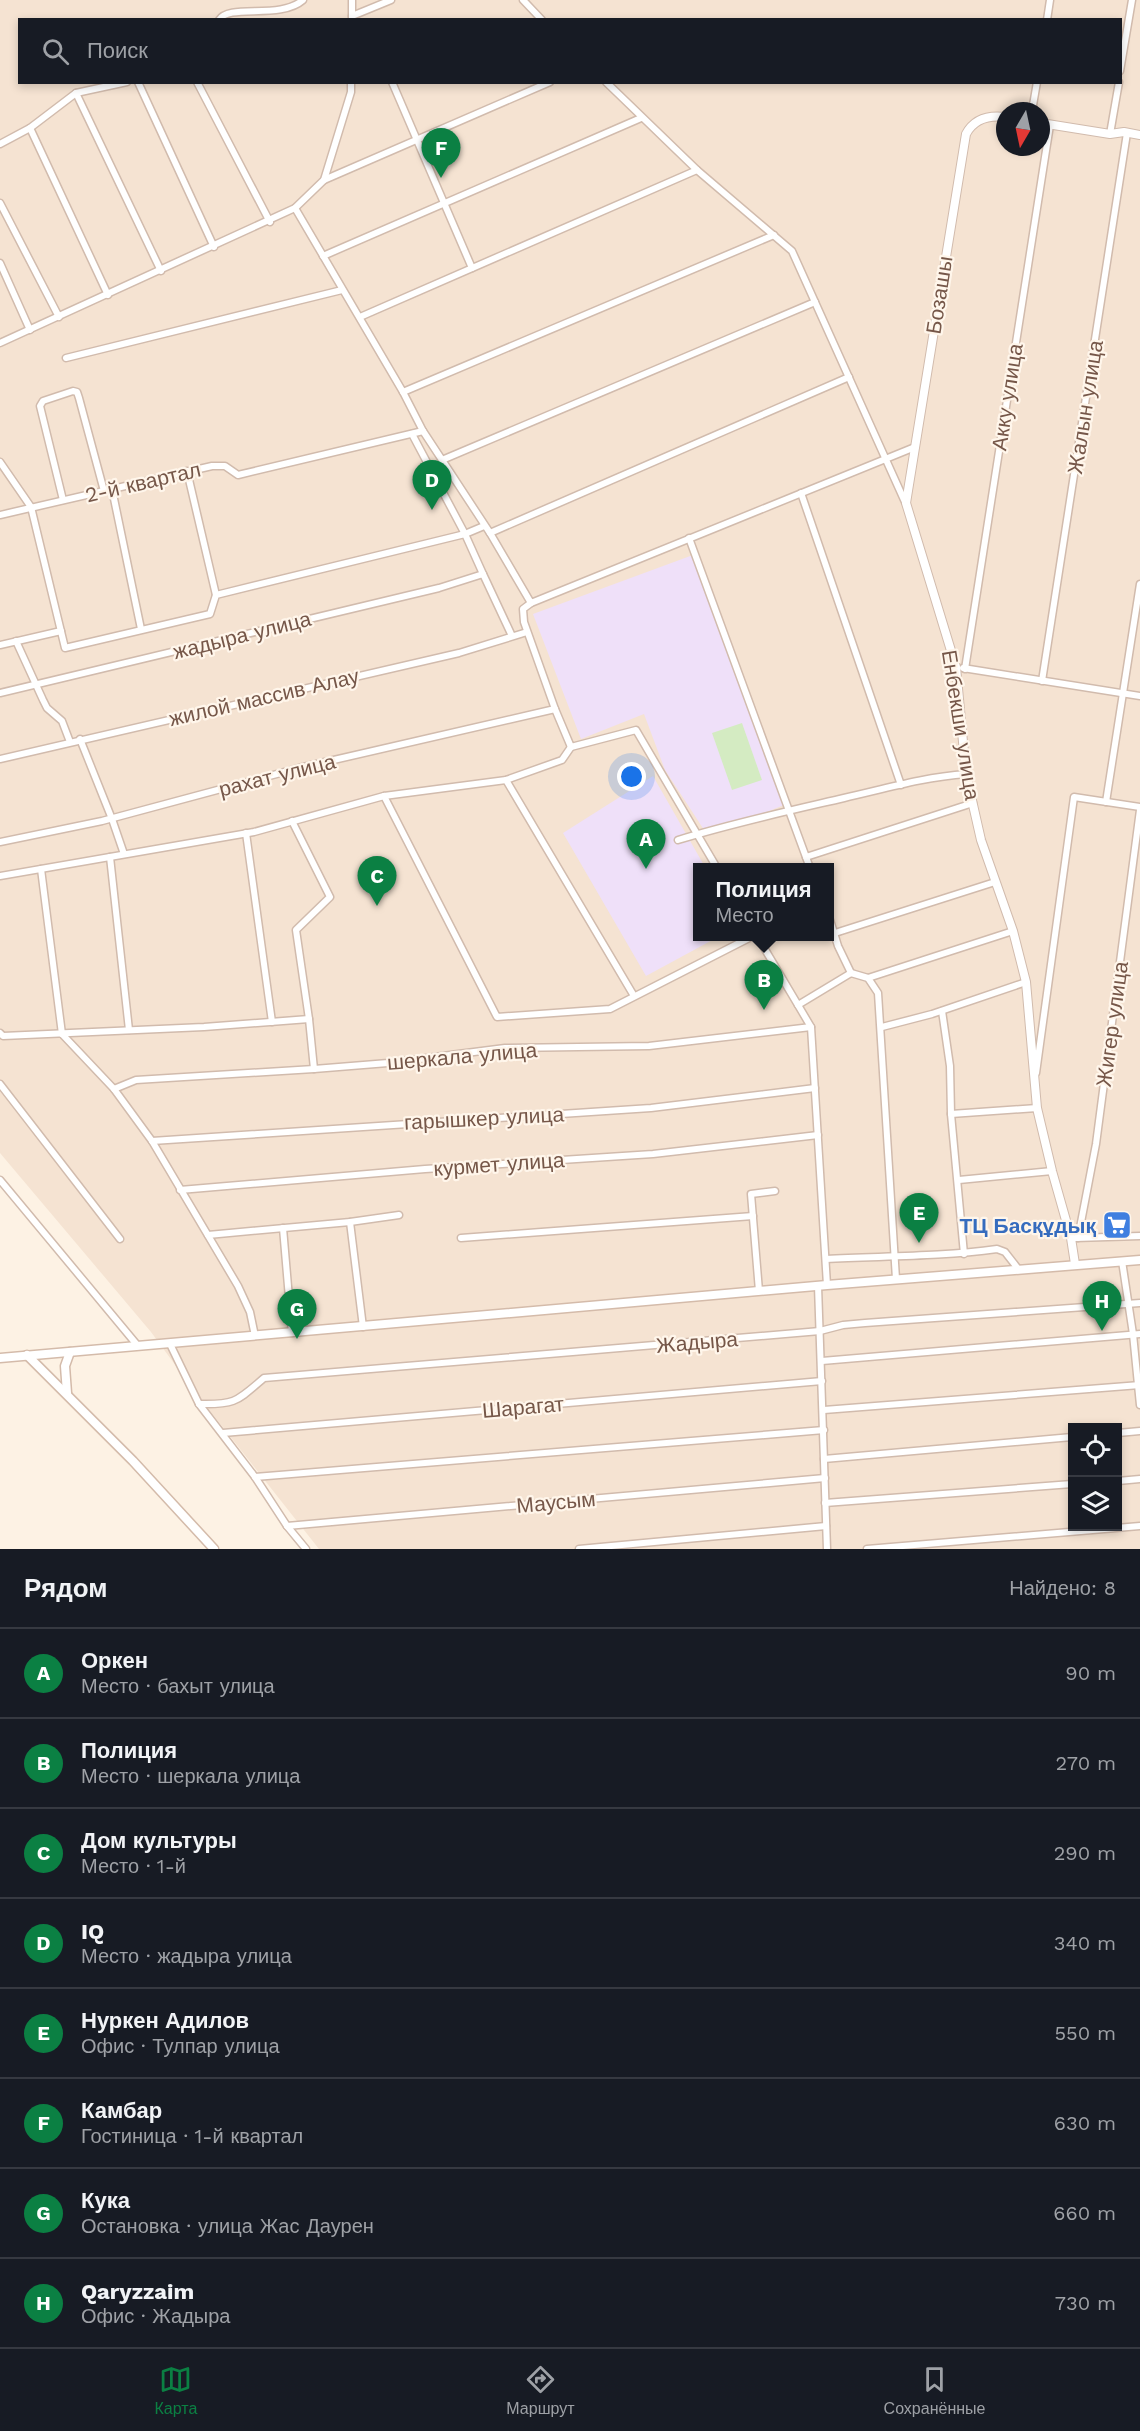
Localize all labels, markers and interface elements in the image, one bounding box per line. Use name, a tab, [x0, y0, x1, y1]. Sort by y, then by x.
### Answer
search box	[18, 18, 1122, 84]
icon: search	[39, 35, 72, 68]
text: Поиск	[87, 38, 148, 63]
north arrow	[996, 102, 1050, 156]
pin: F	[422, 128, 460, 178]
street label: Бозашы	[921, 254, 957, 336]
street label: Жалын улица	[1062, 338, 1108, 476]
street label: Акку улица	[986, 341, 1028, 452]
street label: 2-й квартал	[83, 457, 203, 507]
pin: D	[412, 460, 452, 510]
street label: жадыра улица	[170, 606, 314, 664]
street label: Енбекши улица	[937, 648, 985, 802]
street label: жилой массив Алау	[167, 663, 362, 731]
street label: рахат улица	[216, 748, 338, 802]
your location	[617, 762, 646, 791]
pin: A	[626, 820, 666, 869]
pin: C	[358, 856, 397, 906]
popup	[693, 863, 834, 941]
text: Полиция	[715, 877, 812, 902]
text: Место	[715, 903, 774, 927]
street label: Жигер улица	[1091, 959, 1133, 1088]
pin: B	[744, 960, 783, 1010]
street label: шеркала улица	[386, 1037, 538, 1075]
street label: гарышкер улица	[403, 1101, 565, 1135]
street label: курмет улица	[433, 1147, 566, 1181]
pin: E	[900, 1194, 938, 1243]
supermarket icon: ТЦ Басқұдық	[1101, 1209, 1133, 1241]
place label: ТЦ Басқұдық	[959, 1213, 1096, 1238]
pin: H	[1082, 1282, 1122, 1331]
pin: G	[278, 1290, 316, 1339]
street label: Жадыра	[655, 1326, 739, 1358]
street label: Шарагат	[481, 1391, 565, 1423]
map controls	[1068, 1423, 1122, 1531]
button: locate	[1068, 1423, 1122, 1477]
button: layers	[1068, 1477, 1122, 1531]
street label: Маусым	[515, 1486, 597, 1518]
text: Рядом	[24, 1573, 107, 1603]
text: Найдено: 8	[1009, 1576, 1116, 1600]
text: Оркен	[81, 1648, 148, 1673]
text: A	[37, 1661, 50, 1685]
text: 90 m	[1065, 1661, 1116, 1685]
text: Место · бахыт улица	[81, 1674, 275, 1698]
text: Полиция	[81, 1738, 177, 1763]
text: B	[37, 1751, 50, 1775]
text: 270 m	[1056, 1751, 1116, 1775]
text: Место · шеркала улица	[81, 1764, 300, 1788]
text: Дом культуры	[81, 1828, 237, 1853]
text: C	[37, 1841, 50, 1865]
text: 290 m	[1054, 1841, 1116, 1865]
text: Место · 1-й	[81, 1854, 186, 1878]
text: IQ	[81, 1919, 104, 1944]
text: D	[36, 1931, 51, 1955]
text: 340 m	[1054, 1931, 1116, 1955]
text: Место · жадыра улица	[81, 1944, 292, 1968]
text: Нуркен Адилов	[81, 2008, 249, 2033]
text: E	[37, 2021, 50, 2045]
text: 550 m	[1054, 2021, 1116, 2045]
text: Офис · Тулпар улица	[81, 2034, 280, 2058]
text: Камбар	[81, 2098, 162, 2123]
text: F	[37, 2111, 50, 2135]
text: 630 m	[1054, 2111, 1116, 2135]
text: Гостиница · 1-й квартал	[81, 2124, 303, 2148]
text: Кука	[81, 2188, 130, 2213]
text: G	[36, 2201, 51, 2225]
text: 660 m	[1053, 2201, 1116, 2225]
text: Остановка · улица Жас Даурен	[81, 2214, 374, 2238]
text: Qaryzzaim	[81, 2279, 194, 2304]
text: H	[36, 2291, 51, 2315]
text: 730 m	[1055, 2291, 1116, 2315]
text: Офис · Жадыра	[81, 2304, 230, 2328]
tab: Карта	[155, 2363, 197, 2418]
tab: Маршрут	[506, 2363, 575, 2418]
tab: Сохранённые	[884, 2363, 985, 2418]

